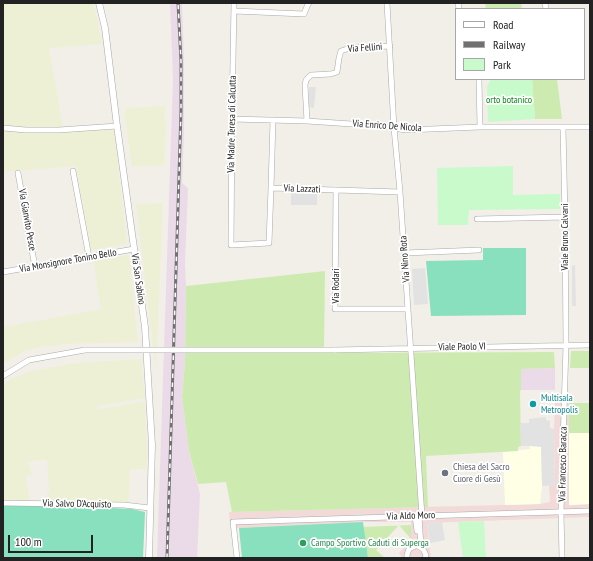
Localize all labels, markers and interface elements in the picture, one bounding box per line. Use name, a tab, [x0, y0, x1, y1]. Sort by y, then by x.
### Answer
legend	[455, 8, 585, 80]
text: Road	[493, 17, 513, 32]
text: Railway	[493, 37, 525, 52]
street label: Via Fellini	[347, 41, 383, 55]
text: Park	[493, 57, 511, 72]
street label: Via Madre Teresa di Calcutta	[225, 75, 239, 173]
park label: orto botanico	[486, 94, 532, 106]
street label: Via Enrico De Nicola	[352, 118, 422, 134]
street label: Via Lazzati	[283, 182, 321, 196]
street label: Via Gianvito Pesce	[16, 188, 38, 252]
street label: Viale Bruno Calvani	[559, 203, 571, 271]
street label: Via Nino Rota	[397, 235, 413, 283]
street label: Via Monsignore Tonino Bello	[18, 247, 118, 275]
street label: Via San Sabino	[128, 253, 148, 305]
street label: Via Rodari	[330, 269, 342, 303]
street label: Viale Paolo VI	[438, 341, 486, 353]
place label: Multisala Metropolis	[541, 392, 578, 416]
marker: Multisala Metropolis	[528, 399, 538, 409]
street label: Via Francesco Baracca	[556, 426, 570, 502]
place label: Chiesa del Sacro Cuore di Gesù	[453, 461, 510, 484]
marker: Chiesa del Sacro Cuore di Gesù	[440, 468, 450, 478]
street label: Via Salvo D'Acquisto	[42, 497, 112, 511]
street label: Via Aldo Moro	[387, 509, 435, 523]
scale bar	[10, 527, 95, 553]
text: 100 m	[15, 534, 42, 549]
place label: Campo Sportivo Caduti di Superga	[311, 537, 429, 549]
marker: Campo Sportivo Caduti di Superga	[298, 538, 308, 548]

